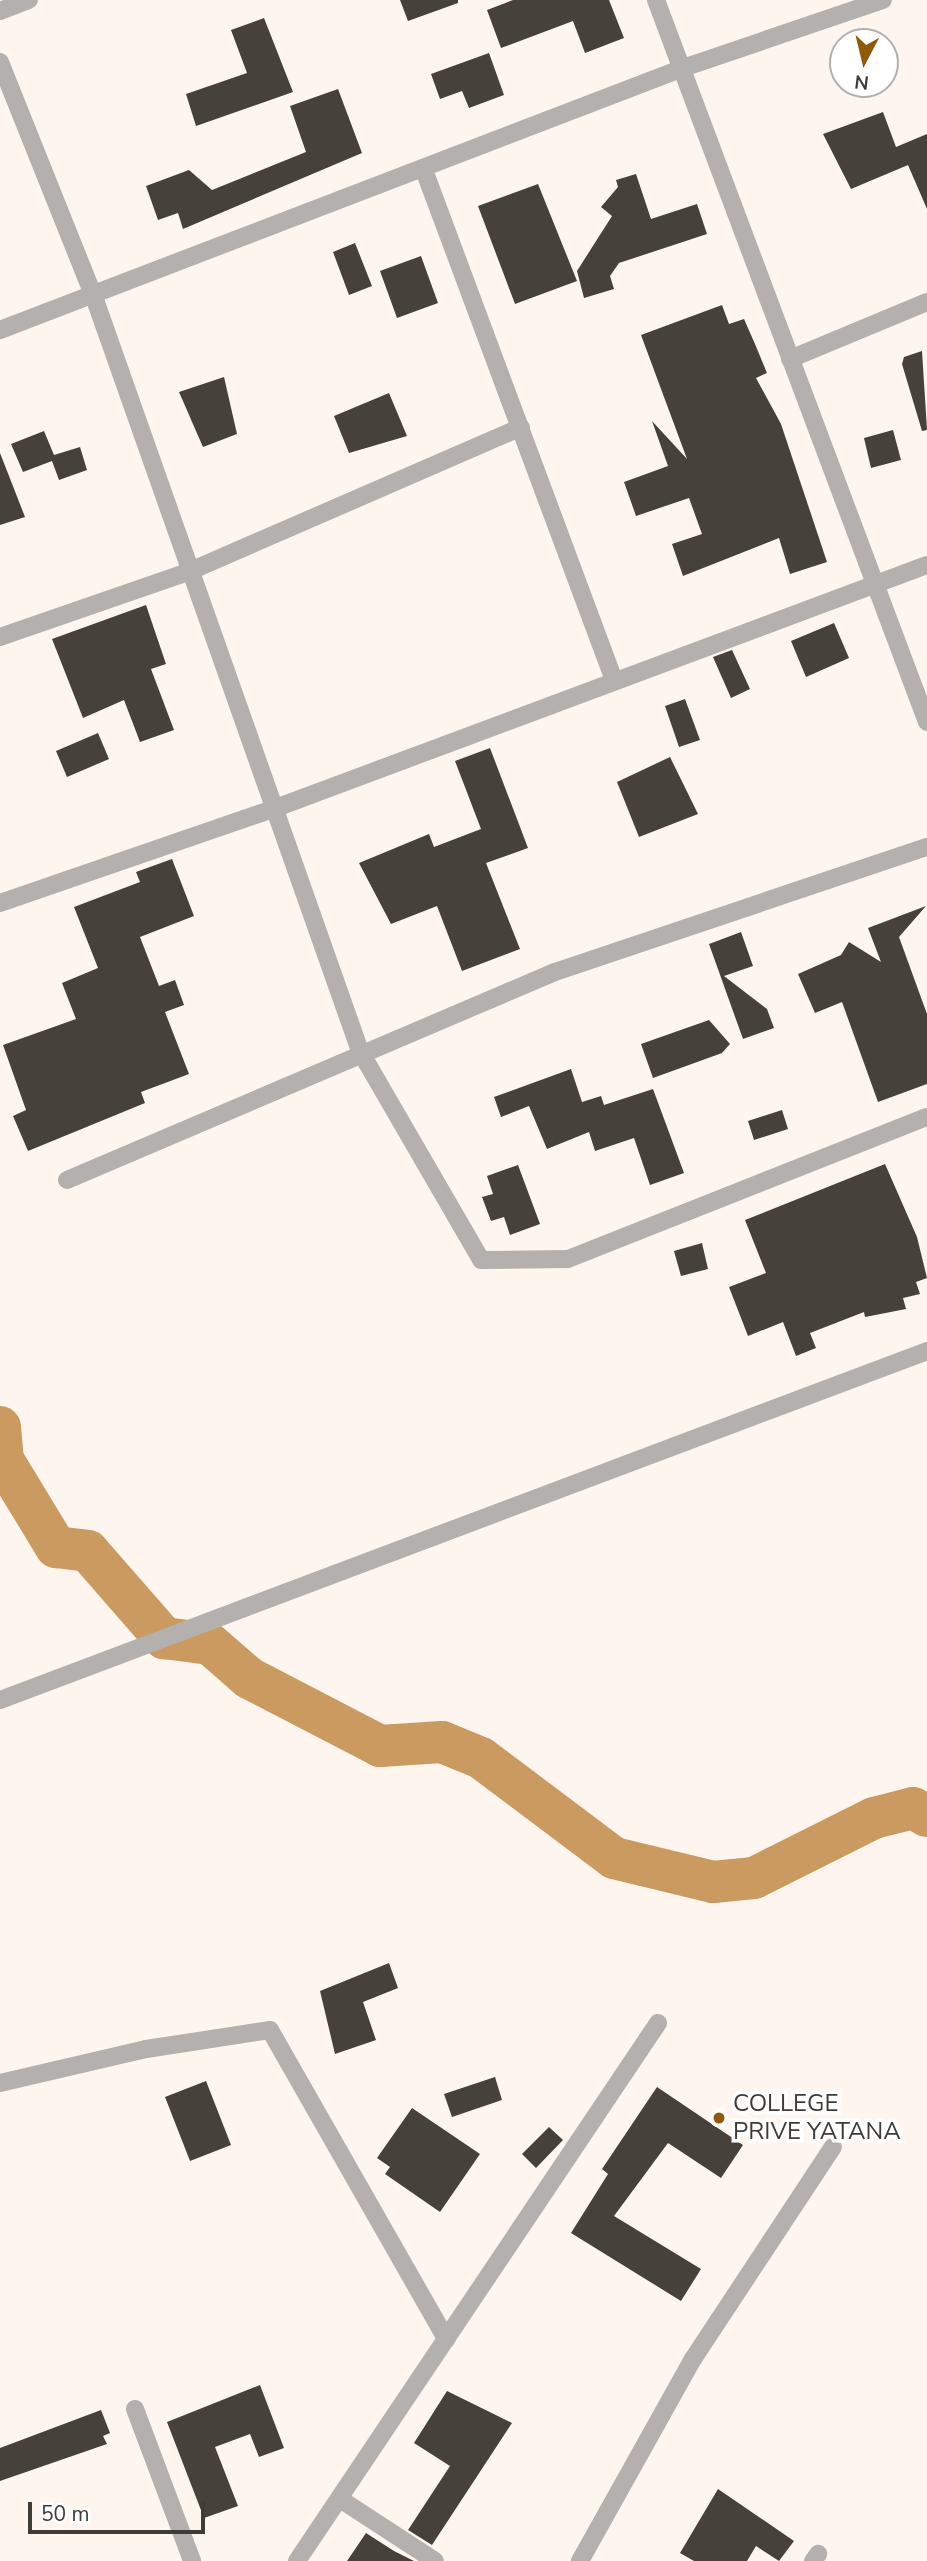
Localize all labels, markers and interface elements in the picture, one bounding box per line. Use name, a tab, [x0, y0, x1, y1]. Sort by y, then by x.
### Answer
north arrow	[829, 28, 899, 98]
text: N	[853, 68, 870, 96]
place label: COLLEGE PRIVE YATANA	[733, 2090, 901, 2146]
marker: COLLEGE PRIVE YATANA	[711, 2110, 727, 2126]
scale bar	[32, 2488, 208, 2532]
text: 50 m	[41, 2500, 90, 2528]

